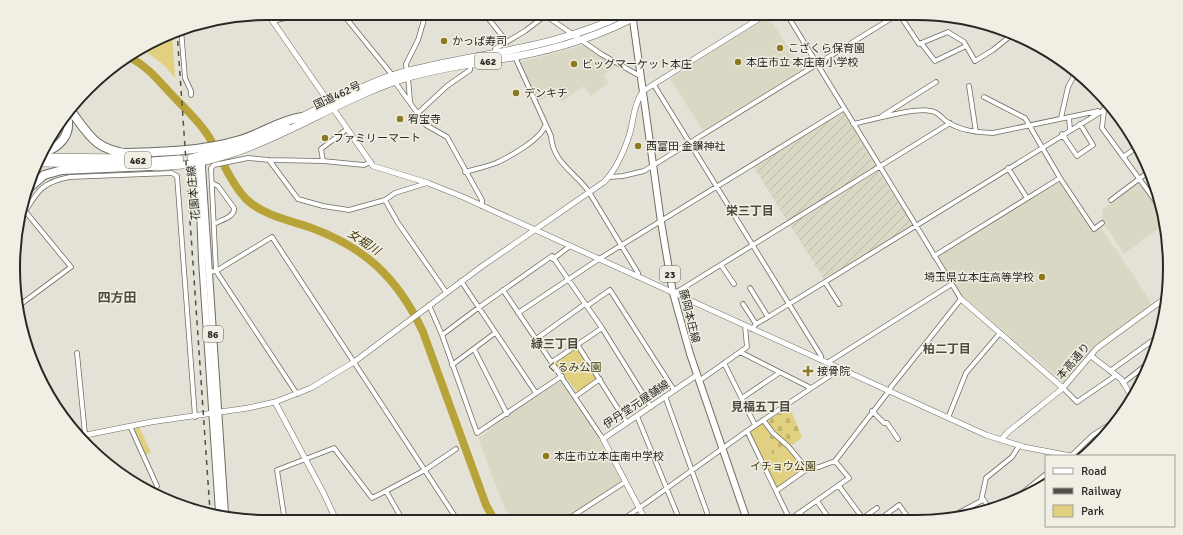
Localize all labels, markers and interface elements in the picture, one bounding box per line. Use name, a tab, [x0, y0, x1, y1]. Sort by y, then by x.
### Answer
place label: かっぱ寿司	[452, 35, 507, 48]
marker: かっぱ寿司	[439, 36, 449, 46]
place label: こざくら保育園	[788, 42, 865, 55]
marker: こざくら保育園	[775, 43, 785, 53]
road number: 462	[475, 53, 501, 69]
place label: 本庄市立 本庄南小学校	[746, 56, 858, 69]
marker: 本庄市立 本庄南小学校	[733, 57, 743, 67]
place label: ビッグマーケット本庄	[582, 58, 692, 71]
marker: ビッグマーケット本庄	[569, 59, 579, 69]
street label: 国道462号	[311, 79, 363, 112]
place label: デンキチ	[524, 87, 568, 100]
marker: デンキチ	[511, 88, 521, 98]
place label: 宥宝寺	[408, 113, 441, 126]
marker: 宥宝寺	[395, 114, 405, 124]
place label: ファミリーマート	[333, 132, 421, 145]
marker: ファミリーマート	[320, 133, 330, 143]
place label: 西富田 金鑚神社	[646, 140, 725, 153]
marker: 西富田 金鑚神社	[633, 141, 643, 151]
road number: 462	[125, 152, 151, 168]
street label: 花園本庄線	[185, 165, 202, 221]
district label: 栄三丁目	[726, 204, 774, 219]
water label: 女堀川	[345, 226, 384, 260]
road number: 23	[660, 266, 680, 282]
place label: 埼玉県立本庄高等学校	[924, 271, 1034, 284]
marker: 埼玉県立本庄高等学校	[1037, 272, 1047, 282]
street label: 藤岡本庄線	[677, 288, 702, 344]
district label: 四方田	[97, 290, 137, 306]
road number: 86	[203, 326, 223, 342]
district label: 緑三丁目	[531, 337, 579, 352]
street label: 本高通り	[1054, 340, 1093, 382]
district label: 柏二丁目	[923, 342, 971, 357]
park label: くるみ公園	[547, 361, 601, 374]
marker: 接骨院	[802, 365, 814, 377]
place label: 接骨院	[817, 365, 850, 378]
street label: 伊丹堂元屋舗線	[601, 377, 672, 431]
district label: 見福五丁目	[731, 400, 791, 415]
place label: 本庄市立本庄南中学校	[554, 450, 664, 463]
marker: 本庄市立本庄南中学校	[541, 451, 551, 461]
legend	[1045, 455, 1175, 527]
park label: イチョウ公園	[750, 460, 816, 473]
text: Road	[1081, 464, 1107, 479]
text: Railway	[1081, 484, 1121, 499]
text: Park	[1081, 504, 1104, 519]

